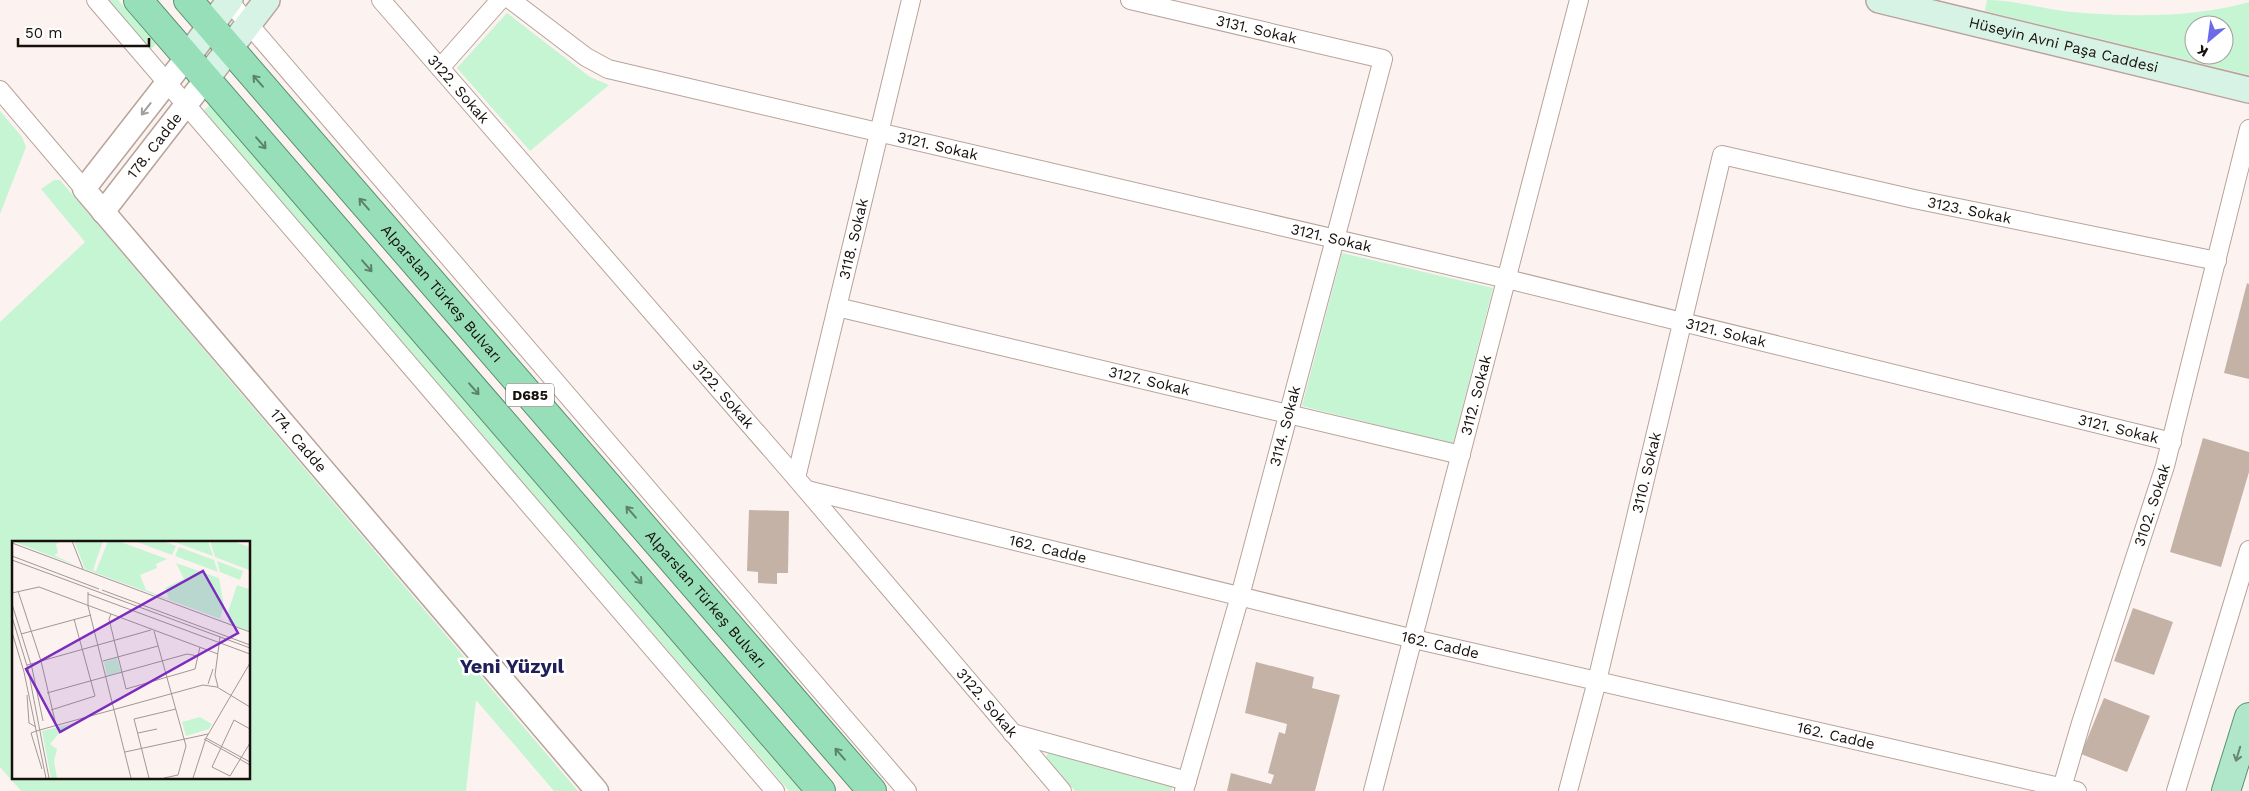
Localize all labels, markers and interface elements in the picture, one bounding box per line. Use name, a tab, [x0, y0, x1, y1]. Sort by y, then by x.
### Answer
street label: 3131. Sokak	[1214, 11, 1299, 48]
street label: Hüseyin Avni Paşa Caddesi	[1967, 13, 2160, 77]
scale bar	[18, 15, 149, 47]
north arrow	[2184, 15, 2234, 65]
text: 50 m	[25, 24, 62, 42]
text: K	[2194, 42, 2211, 61]
street label: 3122. Sokak	[424, 51, 493, 128]
one-way arrow	[252, 74, 264, 87]
one-way arrow	[141, 102, 151, 116]
street label: 178. Cadde	[123, 109, 186, 182]
street label: 3121. Sokak	[896, 128, 980, 164]
one-way arrow	[255, 136, 267, 149]
street label: 3123. Sokak	[1926, 193, 2014, 228]
street label: 3118. Sokak	[835, 196, 872, 281]
one-way arrow	[359, 197, 370, 210]
street label: 3121. Sokak	[1289, 220, 1374, 256]
street label: Alparslan Türkeş Bulvarı	[377, 221, 506, 366]
one-way arrow	[362, 259, 373, 272]
street label: 3121. Sokak	[1684, 314, 1769, 351]
street label: 3112. Sokak	[1457, 353, 1495, 437]
street label: 3122. Sokak	[688, 356, 758, 433]
street label: 3127. Sokak	[1107, 363, 1192, 400]
one-way arrow	[468, 382, 479, 395]
street label: 3114. Sokak	[1266, 383, 1304, 468]
road number: D685	[506, 384, 554, 406]
street label: 174. Cadde	[266, 405, 330, 476]
street label: 3121. Sokak	[2076, 410, 2161, 448]
street label: 3110. Sokak	[1628, 430, 1665, 515]
street label: 3102. Sokak	[2130, 461, 2174, 549]
one-way arrow	[626, 506, 637, 519]
street label: Alparslan Türkeş Bulvarı	[642, 527, 770, 672]
street label: 162. Cadde	[1007, 531, 1088, 567]
inset map	[12, 541, 250, 778]
one-way arrow	[631, 571, 643, 584]
street label: 162. Cadde	[1400, 627, 1481, 663]
district label: Yeni Yüzyıl	[460, 654, 565, 678]
street label: 3122. Sokak	[953, 664, 1022, 741]
street label: 162. Cadde	[1795, 718, 1877, 753]
one-way arrow	[2232, 746, 2242, 762]
one-way arrow	[835, 748, 846, 761]

